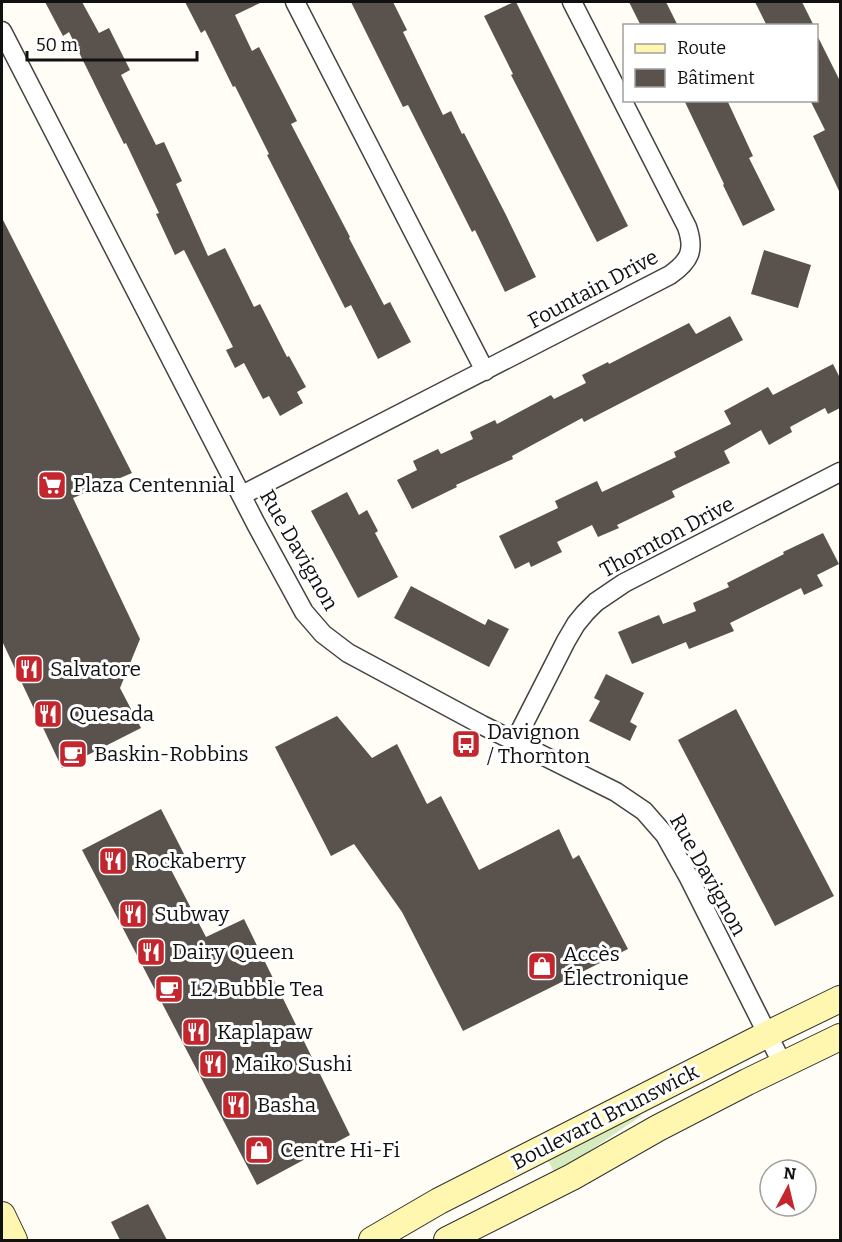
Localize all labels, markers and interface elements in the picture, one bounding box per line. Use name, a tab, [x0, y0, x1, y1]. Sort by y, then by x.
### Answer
scale bar	[27, 24, 196, 62]
legend	[623, 24, 818, 102]
text: 50 m	[36, 34, 78, 56]
text: Route	[677, 37, 726, 59]
text: Bâtiment	[677, 67, 755, 89]
street label: Fountain Drive	[523, 244, 663, 334]
supermarket icon: Plaza Centennial	[36, 469, 68, 501]
place label: Plaza Centennial	[73, 472, 235, 498]
street label: Rue Davignon	[254, 485, 344, 615]
street label: Thornton Drive	[596, 491, 738, 583]
restaurant icon: Salvatore	[13, 653, 45, 685]
place label: Salvatore	[50, 656, 141, 682]
restaurant icon: Quesada	[32, 698, 64, 730]
place label: Quesada	[69, 701, 155, 727]
place label: Davignon / Thornton	[487, 719, 590, 769]
bus stop icon: Davignon / Thornton	[450, 728, 482, 760]
cafe icon: Baskin-Robbins	[57, 738, 89, 770]
place label: Baskin-Robbins	[94, 741, 249, 767]
street label: Rue Davignon	[664, 810, 752, 940]
restaurant icon: Rockaberry	[97, 845, 129, 877]
place label: Rockaberry	[134, 848, 247, 874]
restaurant icon: Subway	[117, 898, 149, 930]
place label: Subway	[154, 901, 230, 927]
restaurant icon: Dairy Queen	[135, 936, 167, 968]
place label: Dairy Queen	[172, 939, 294, 965]
place label: Accès Électronique	[563, 941, 689, 991]
shop icon: Accès Électronique	[526, 950, 558, 982]
cafe icon: L2 Bubble Tea	[153, 973, 185, 1005]
place label: L2 Bubble Tea	[190, 976, 324, 1002]
restaurant icon: Kaplapaw	[180, 1016, 212, 1048]
place label: Kaplapaw	[217, 1019, 313, 1045]
restaurant icon: Maiko Sushi	[197, 1048, 229, 1080]
place label: Maiko Sushi	[234, 1051, 352, 1077]
street label: Boulevard Brunswick	[507, 1058, 703, 1175]
restaurant icon: Basha	[220, 1089, 252, 1121]
place label: Basha	[257, 1092, 317, 1118]
shop icon: Centre Hi-Fi	[243, 1134, 275, 1166]
place label: Centre Hi-Fi	[280, 1137, 400, 1163]
north arrow	[758, 1158, 818, 1218]
text: N	[782, 1163, 797, 1184]

